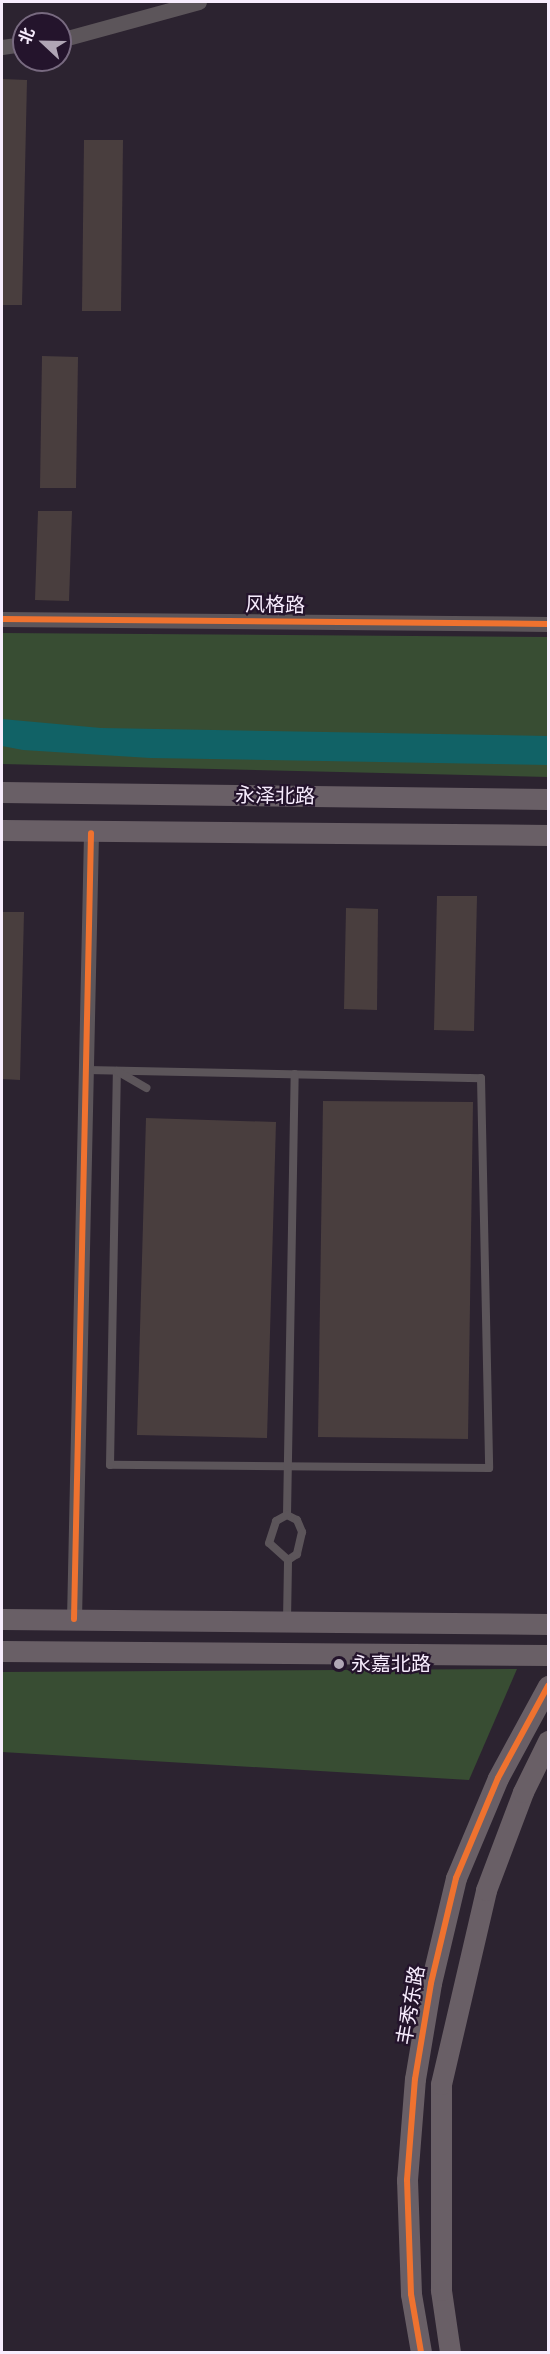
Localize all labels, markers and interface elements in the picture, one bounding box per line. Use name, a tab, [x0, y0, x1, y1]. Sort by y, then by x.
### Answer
north arrow	[12, 12, 72, 72]
text: 北	[15, 25, 39, 47]
street label: 风格路	[245, 592, 305, 618]
street label: 永泽北路	[235, 783, 315, 809]
place label: 永嘉北路	[351, 1652, 431, 1676]
marker: 永嘉北路	[332, 1657, 346, 1671]
street label: 丰秀东路	[392, 1964, 430, 2046]

